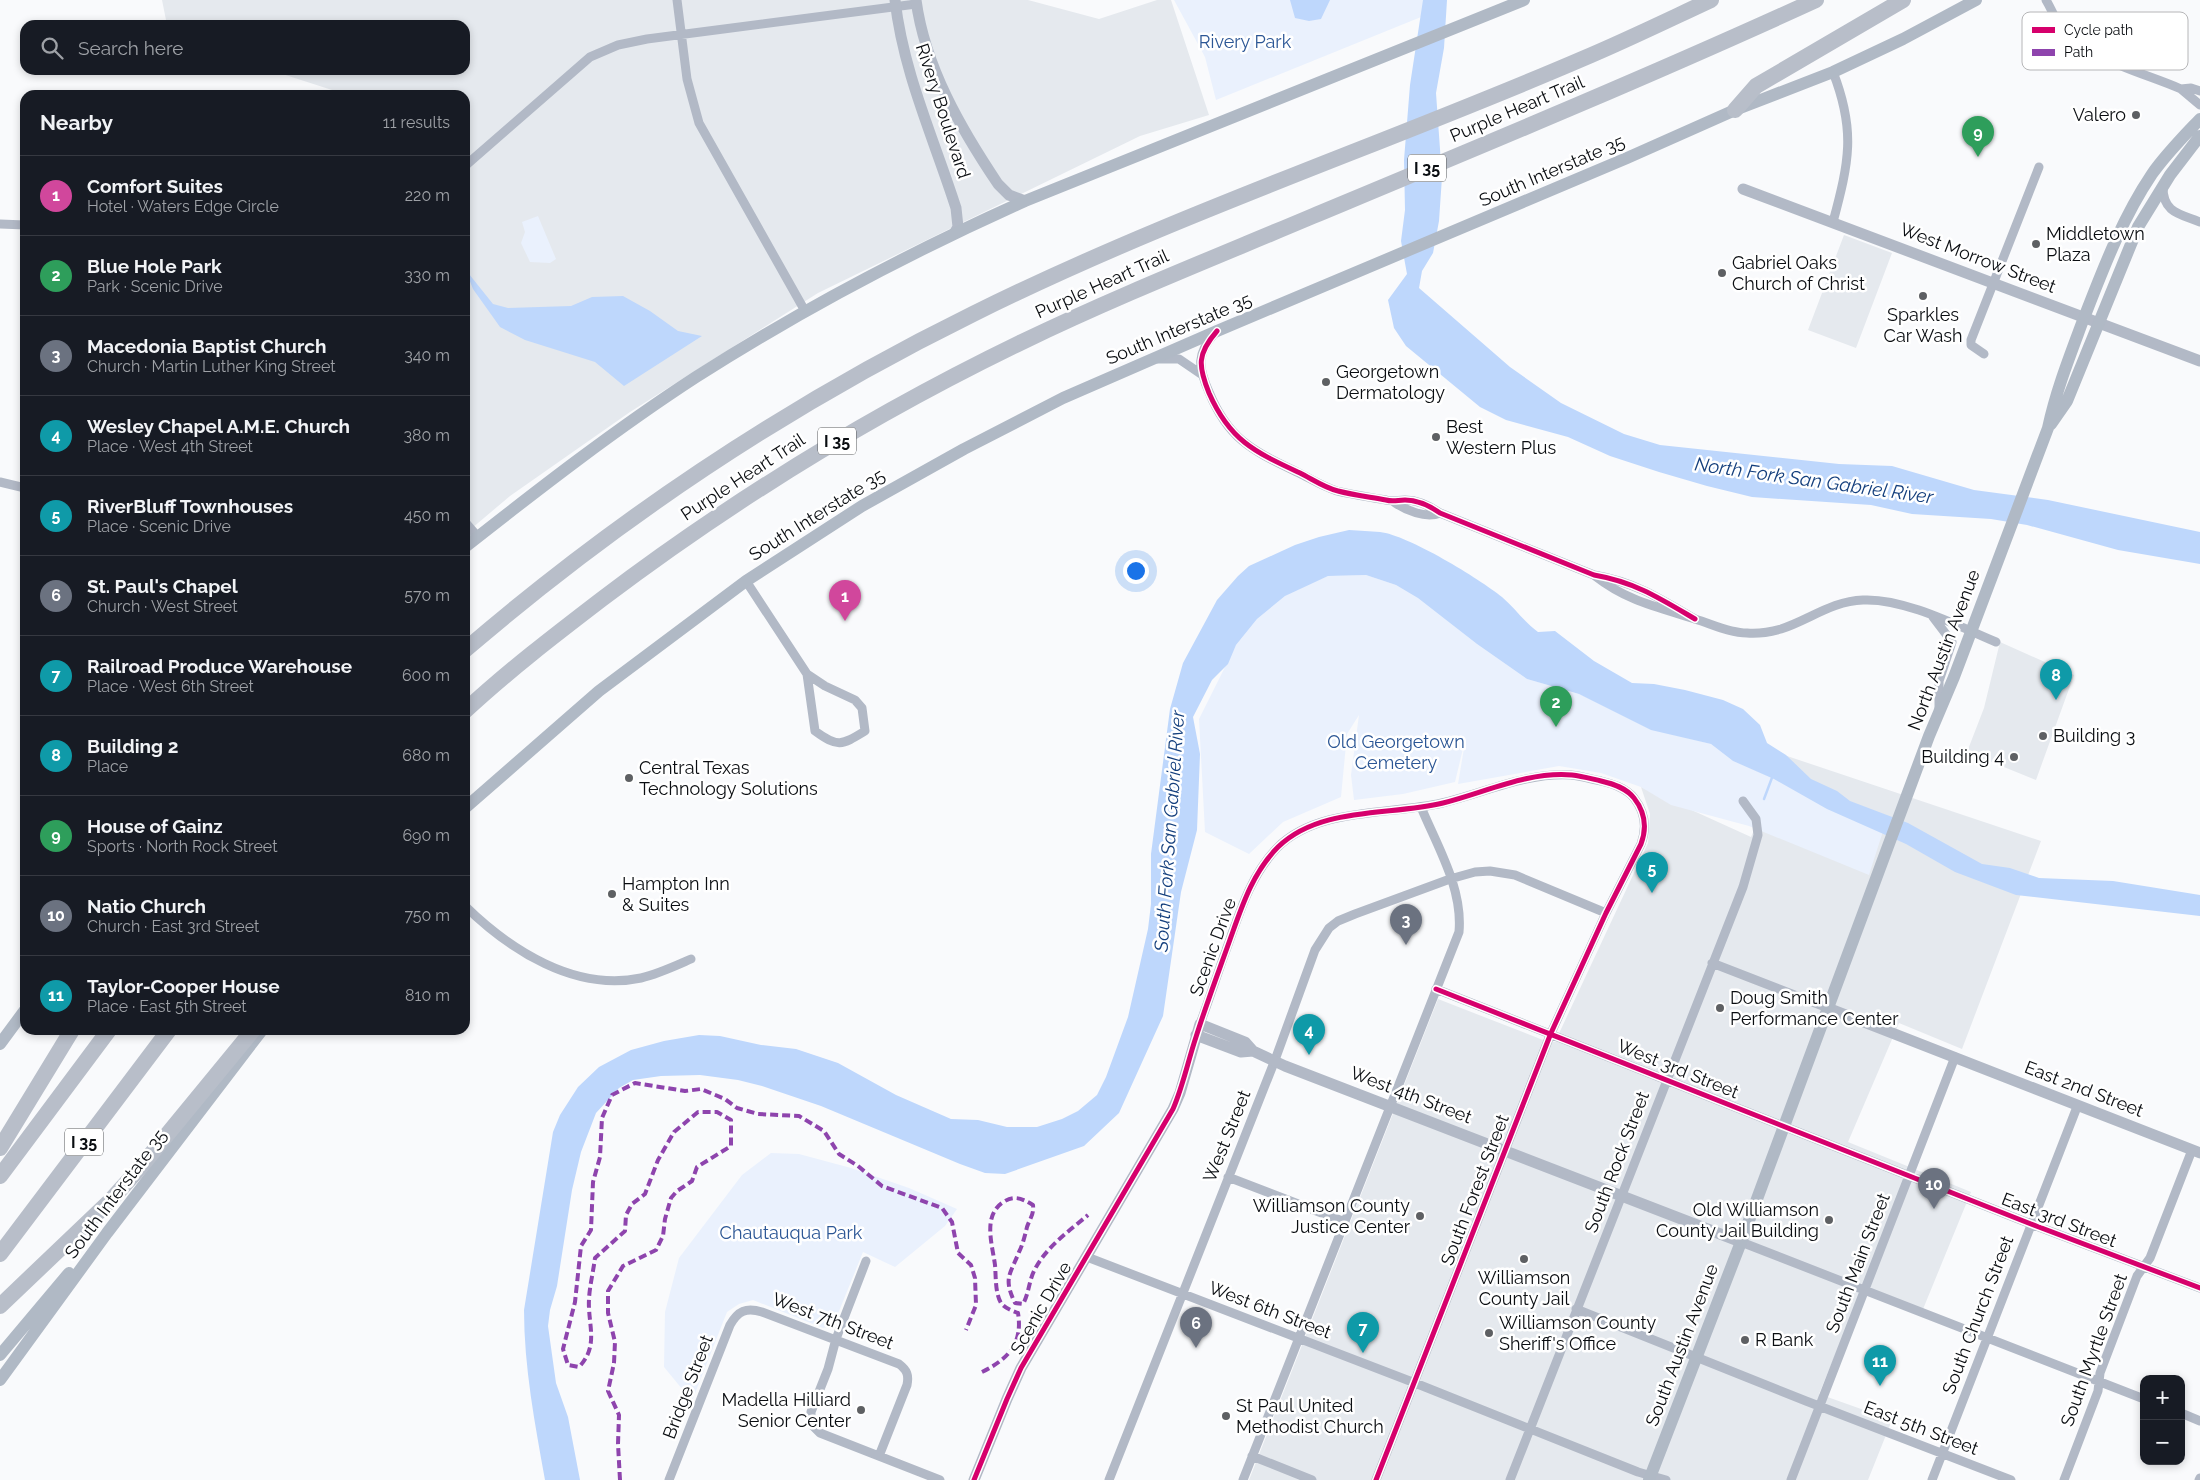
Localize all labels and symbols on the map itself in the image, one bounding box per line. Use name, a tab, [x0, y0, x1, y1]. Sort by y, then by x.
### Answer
legend	[2022, 12, 2188, 70]
text: Cycle path	[2064, 22, 2133, 38]
park label: Rivery Park	[1199, 31, 1292, 52]
street label: Rivery Boulevard	[912, 41, 975, 181]
text: Path	[2064, 44, 2093, 60]
street label: Purple Heart Trail	[1447, 71, 1587, 146]
place label: Valero	[2073, 104, 2126, 125]
marker: Valero	[2130, 109, 2142, 121]
pin: 9	[1962, 116, 1994, 157]
street label: South Interstate 35	[1476, 130, 1628, 211]
road number: I 35	[1408, 154, 1446, 182]
street label: West Morrow Street	[1897, 218, 2059, 297]
place label: Middletown Plaza	[2046, 223, 2145, 265]
marker: Middletown Plaza	[2030, 238, 2042, 250]
street label: Purple Heart Trail	[1032, 245, 1172, 322]
place label: Gabriel Oaks Church of Christ	[1732, 252, 1865, 294]
marker: Gabriel Oaks Church of Christ	[1716, 267, 1728, 279]
street label: South Interstate 35	[1103, 288, 1255, 369]
marker: Sparkles Car Wash	[1917, 290, 1929, 302]
place label: Sparkles Car Wash	[1884, 304, 1962, 346]
place label: Georgetown Dermatology	[1336, 361, 1445, 403]
marker: Georgetown Dermatology	[1320, 376, 1332, 388]
place label: Best Western Plus	[1446, 416, 1557, 458]
road number: I 35	[818, 428, 856, 454]
street label: Purple Heart Trail	[677, 429, 809, 524]
marker: Best Western Plus	[1430, 431, 1442, 443]
water label: North Fork San Gabriel River	[1693, 452, 1936, 508]
street label: South Interstate 35	[745, 464, 889, 565]
your location	[1123, 558, 1149, 584]
street label: North Austin Avenue	[1903, 566, 1984, 733]
pin: 1	[829, 580, 861, 621]
pin: 8	[2040, 659, 2072, 700]
pin: 2	[1540, 686, 1572, 727]
water label: South Fork San Gabriel River	[1150, 708, 1189, 953]
place label: Building 3	[2053, 725, 2135, 746]
marker: Building 3	[2037, 730, 2049, 742]
park label: Old Georgetown Cemetery	[1327, 731, 1465, 773]
place label: Building 4	[1921, 746, 2004, 767]
marker: Building 4	[2008, 751, 2020, 763]
place label: Central Texas Technology Solutions	[639, 757, 818, 799]
marker: Central Texas Technology Solutions	[623, 772, 635, 784]
pin: 5	[1636, 852, 1668, 893]
place label: Hampton Inn & Suites	[622, 873, 730, 915]
marker: Hampton Inn & Suites	[606, 888, 618, 900]
street label: Scenic Drive	[1185, 894, 1240, 999]
pin: 3	[1390, 904, 1422, 945]
place label: Doug Smith Performance Center	[1730, 987, 1899, 1029]
marker: Doug Smith Performance Center	[1714, 1002, 1726, 1014]
pin: 4	[1293, 1014, 1325, 1055]
street label: West 3rd Street	[1615, 1035, 1742, 1102]
street label: East 2nd Street	[2022, 1056, 2147, 1121]
street label: West 4th Street	[1347, 1062, 1475, 1127]
street label: West Street	[1199, 1087, 1255, 1185]
street label: South Rock Street	[1580, 1088, 1653, 1235]
street label: South Forest Street	[1436, 1111, 1513, 1268]
street label: South Interstate 35	[60, 1125, 171, 1262]
road number: I 35	[65, 1128, 103, 1156]
pin: 10	[1918, 1168, 1950, 1209]
street label: East 3rd Street	[1999, 1188, 2120, 1251]
street label: South Main Street	[1821, 1190, 1894, 1336]
place label: Williamson County Justice Center	[1253, 1195, 1411, 1237]
place label: Old Williamson County Jail Building	[1656, 1199, 1819, 1241]
marker: Williamson County Justice Center	[1414, 1210, 1426, 1222]
marker: Old Williamson County Jail Building	[1823, 1214, 1835, 1226]
park label: Chautauqua Park	[720, 1222, 863, 1243]
street label: South Church Street	[1938, 1233, 2017, 1397]
marker: Williamson County Jail	[1518, 1253, 1530, 1265]
street label: Scenic Drive	[1006, 1257, 1076, 1358]
street label: South Austin Avenue	[1641, 1260, 1722, 1429]
place label: Williamson County Jail	[1478, 1267, 1570, 1309]
street label: South Myrtle Street	[2056, 1270, 2131, 1429]
street label: West 6th Street	[1206, 1277, 1334, 1343]
street label: West 7th Street	[770, 1288, 897, 1353]
pin: 6	[1180, 1307, 1212, 1348]
pin: 7	[1347, 1312, 1379, 1353]
place label: Williamson County Sheriff's Office	[1499, 1312, 1656, 1354]
marker: Williamson County Sheriff's Office	[1483, 1327, 1495, 1339]
place label: R Bank	[1755, 1329, 1814, 1350]
street label: Bridge Street	[658, 1332, 717, 1442]
marker: R Bank	[1739, 1334, 1751, 1346]
pin: 11	[1864, 1345, 1896, 1386]
place label: Madella Hilliard Senior Center	[722, 1389, 852, 1431]
place label: St Paul United Methodist Church	[1236, 1395, 1384, 1437]
street label: East 5th Street	[1861, 1396, 1981, 1459]
marker: Madella Hilliard Senior Center	[855, 1404, 867, 1416]
marker: St Paul United Methodist Church	[1220, 1410, 1232, 1422]

